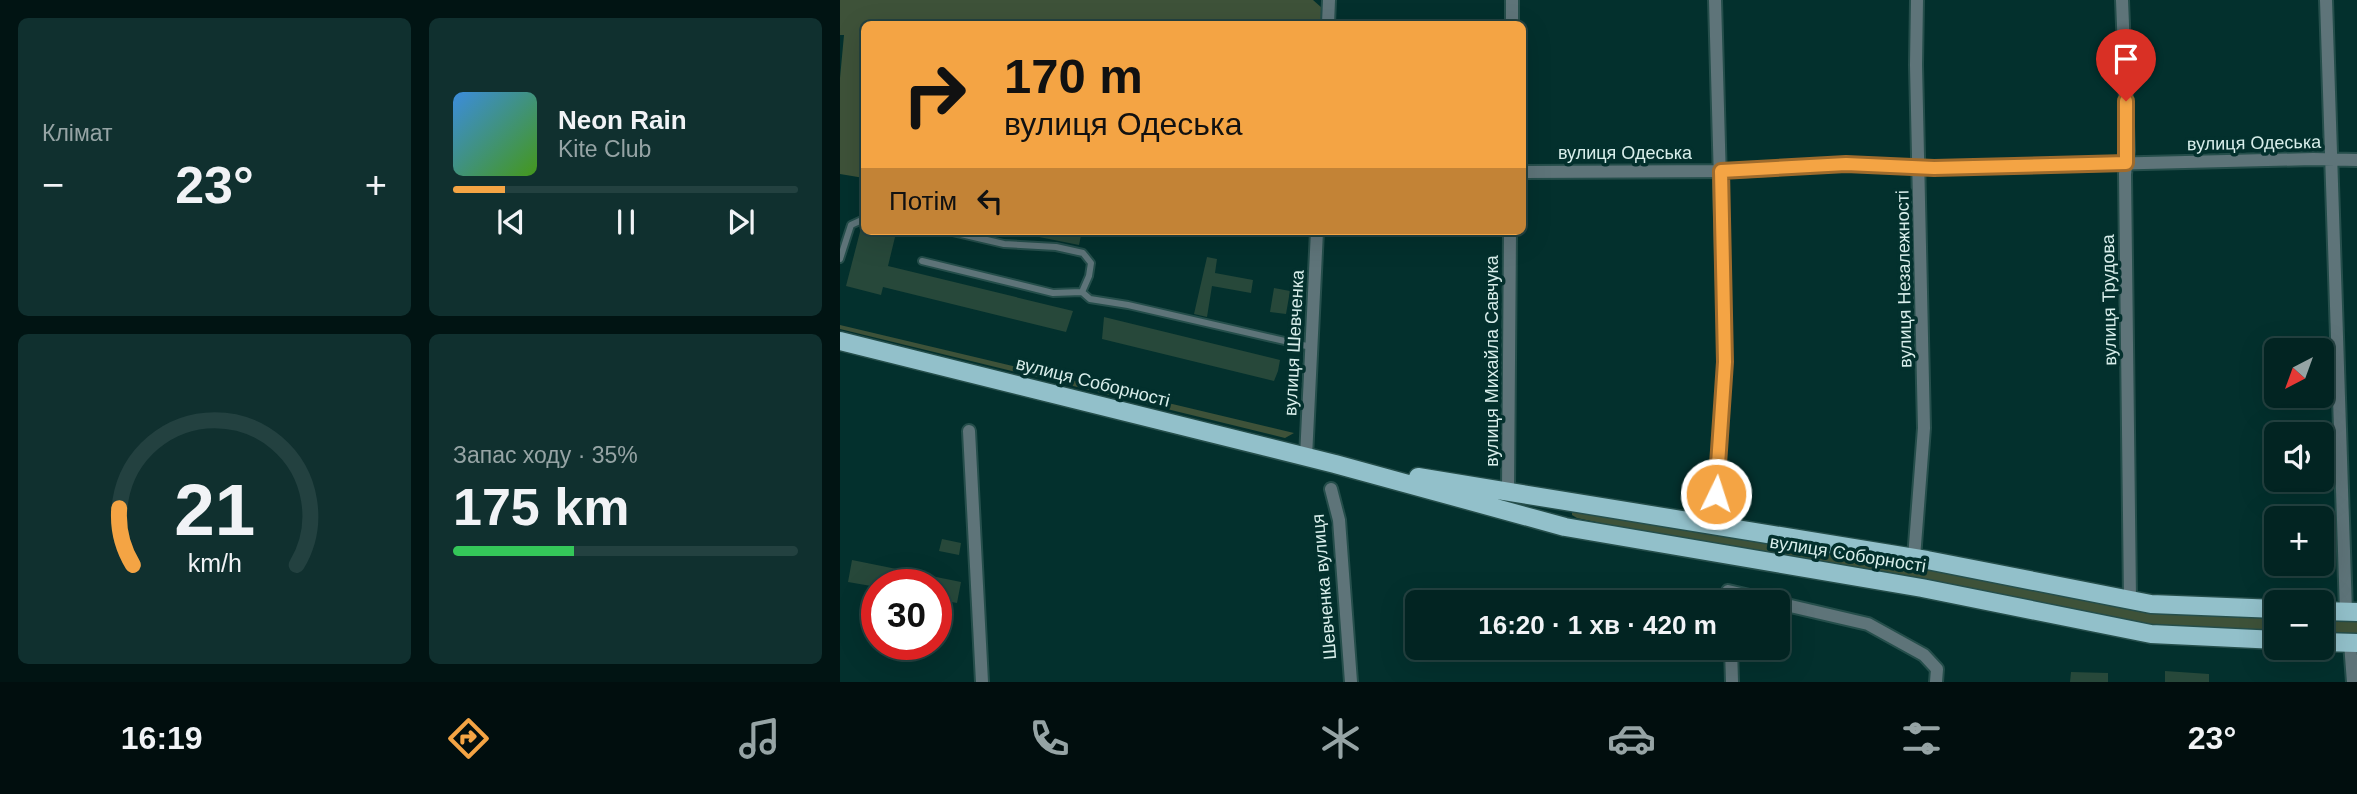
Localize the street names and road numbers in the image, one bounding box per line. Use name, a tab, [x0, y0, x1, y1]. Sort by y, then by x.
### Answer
street label: вулиця Одеська	[2187, 132, 2322, 154]
street label: вулиця Одеська	[1558, 143, 1693, 163]
street label: вулиця Незалежності	[1892, 190, 1916, 368]
street label: вулиця Трудова	[2098, 233, 2120, 366]
street label: вулиця Михайла Савчука	[1482, 254, 1502, 467]
street label: вулиця Шевченка	[1280, 268, 1308, 417]
street label: вулиця Соборності	[1014, 353, 1172, 411]
street label: Шевченка вулиця	[1308, 513, 1340, 661]
street label: вулиця Соборності	[1768, 532, 1928, 576]

